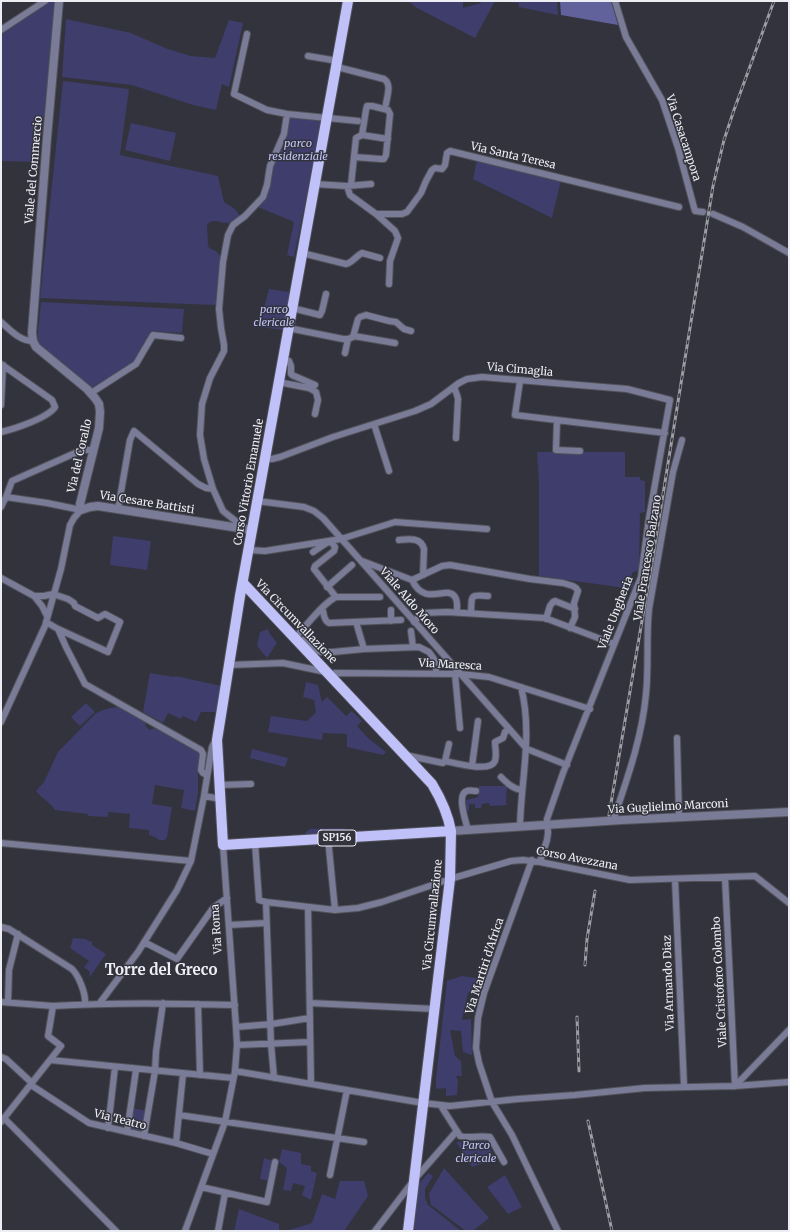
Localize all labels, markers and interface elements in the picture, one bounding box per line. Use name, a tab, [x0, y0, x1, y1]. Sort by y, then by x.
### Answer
street label: Via Casacampora	[663, 93, 703, 183]
street label: Viale del Commercio	[23, 116, 45, 224]
park label: parco residenziale	[268, 137, 328, 163]
street label: Via Santa Teresa	[469, 140, 557, 172]
park label: parco clericale	[254, 303, 294, 329]
street label: Via Cimaglia	[486, 361, 554, 379]
street label: Via del Corallo	[65, 418, 95, 494]
street label: Corso Vittorio Emanuele	[231, 418, 267, 546]
street label: Via Cesare Battisti	[99, 489, 195, 517]
street label: Viale Francesco Balzano	[632, 494, 664, 622]
street label: Viale Aldo Moro	[377, 565, 441, 637]
street label: Viale Ungheria	[596, 574, 636, 652]
street label: Via Circumvallazione	[253, 577, 339, 667]
street label: Via Maresca	[418, 657, 482, 673]
street label: Via Guglielmo Marconi	[607, 797, 729, 817]
road number: SP156	[318, 830, 356, 846]
street label: Corso Avezzana	[535, 845, 619, 873]
street label: Via Circumvallazione	[421, 859, 445, 971]
street label: Via Roma	[209, 904, 225, 954]
street label: Via Martiri d'Africa	[463, 916, 507, 1016]
street label: Viale Cristoforo Colombo	[710, 916, 730, 1048]
street label: Via Armando Diaz	[661, 935, 677, 1031]
district label: Torre del Greco	[105, 962, 217, 980]
street label: Via Teatro	[92, 1107, 148, 1133]
park label: Parco clericale	[456, 1139, 496, 1165]

